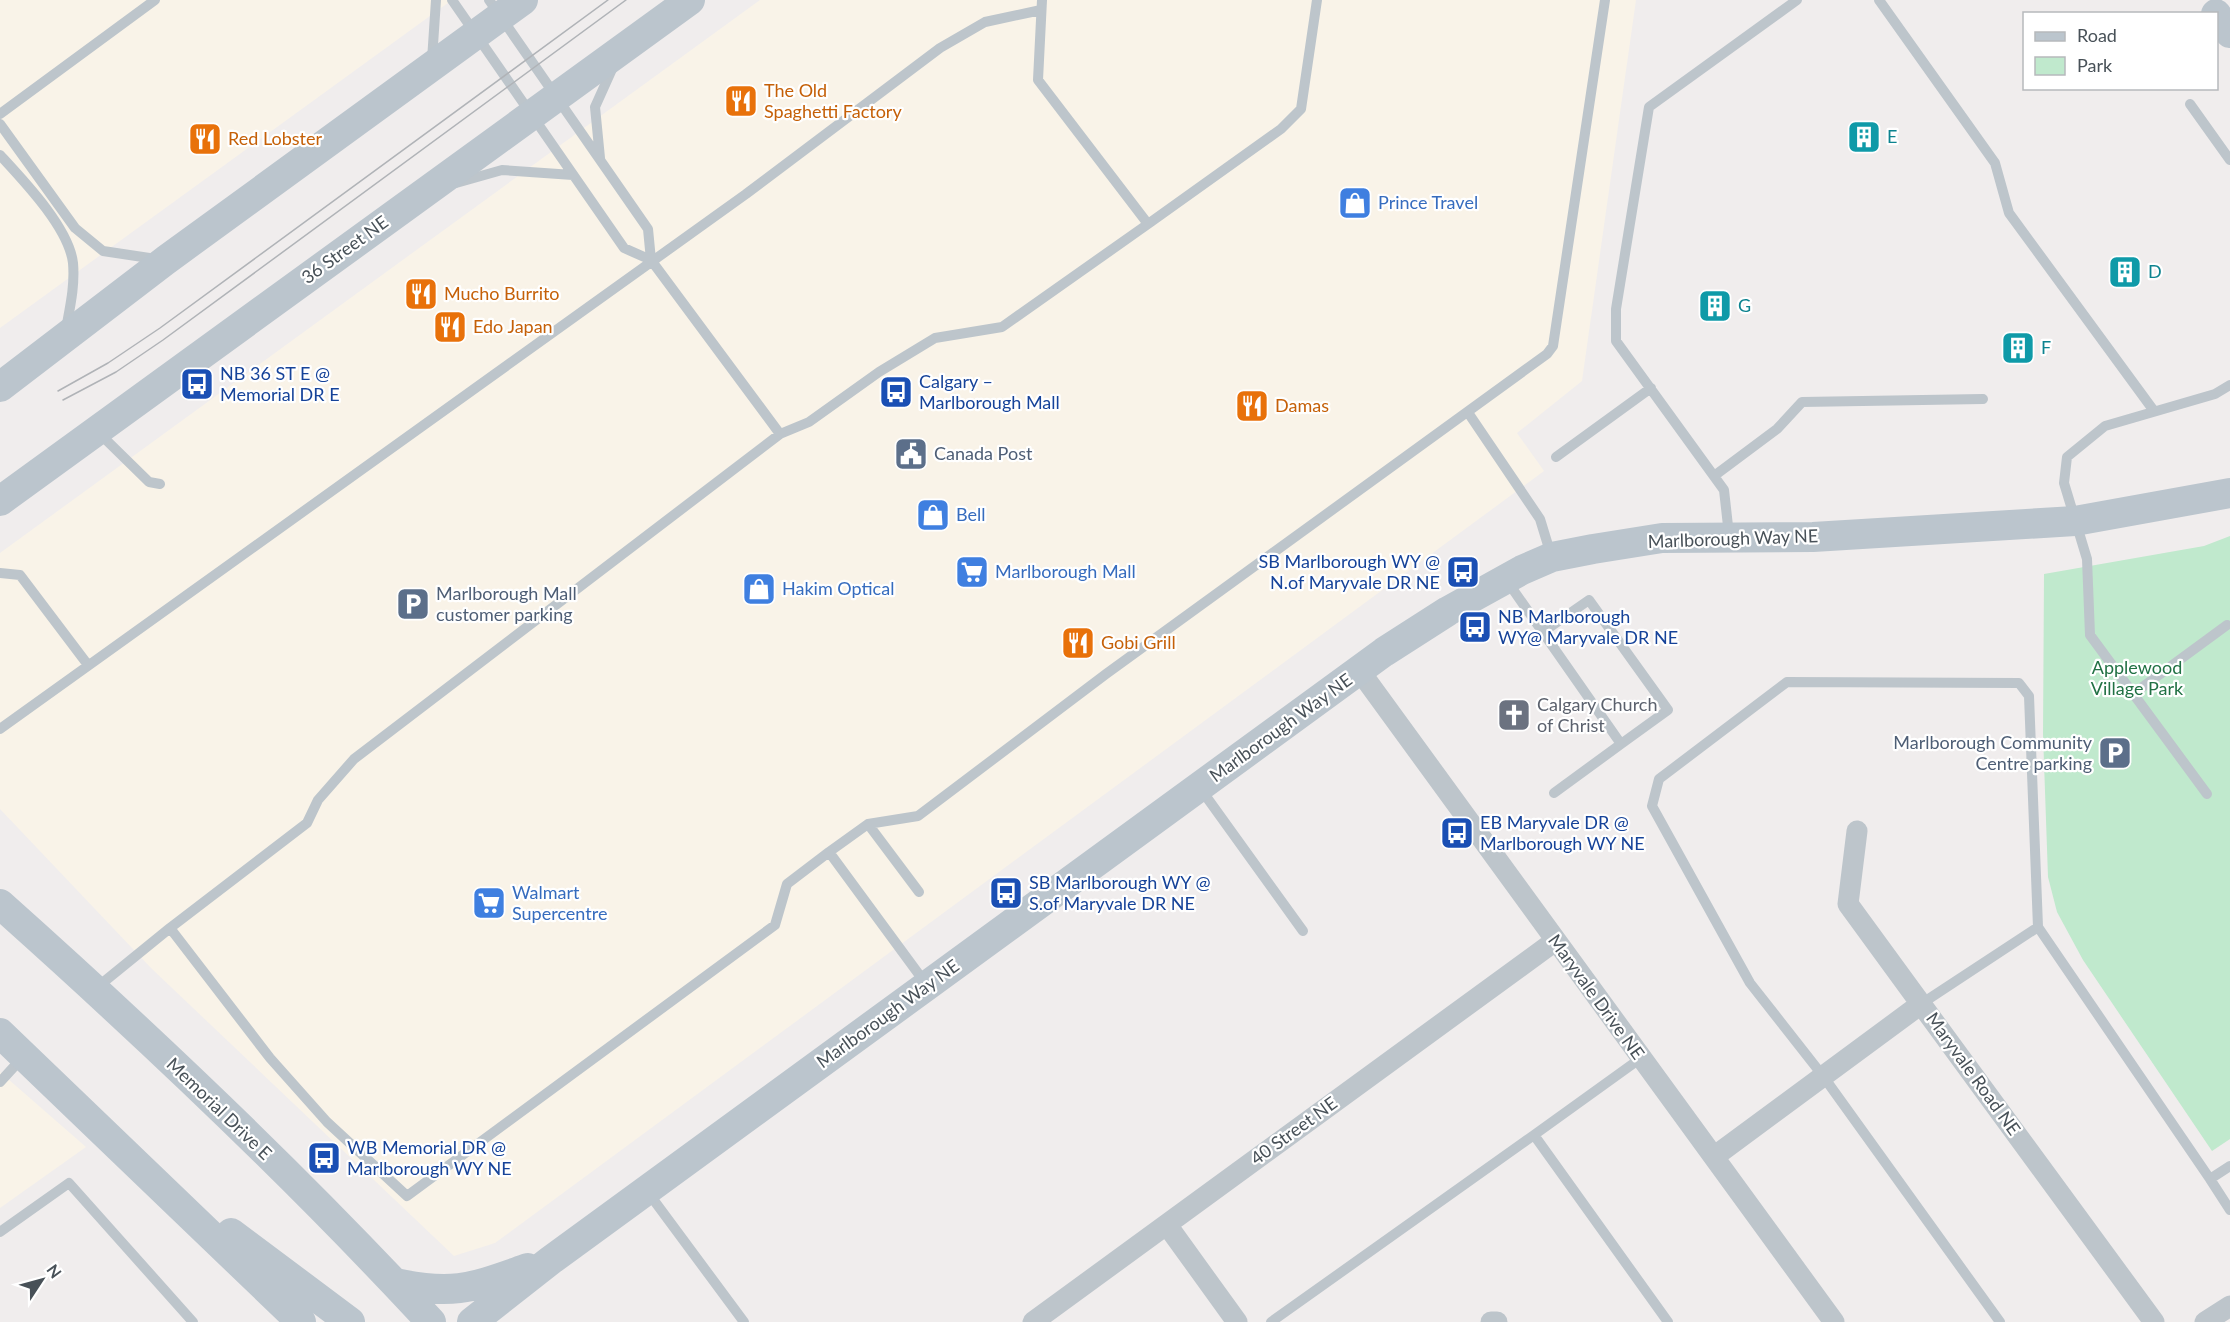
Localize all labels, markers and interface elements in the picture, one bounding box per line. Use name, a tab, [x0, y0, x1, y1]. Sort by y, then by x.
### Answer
legend	[2023, 12, 2218, 90]
text: Road	[2077, 24, 2117, 46]
text: Park	[2077, 54, 2113, 76]
place label: The Old Spaghetti Factory	[764, 79, 902, 122]
restaurant icon: The Old Spaghetti Factory	[723, 83, 759, 119]
building icon: E	[1846, 119, 1882, 155]
restaurant icon: Red Lobster	[187, 121, 223, 157]
place label: E	[1887, 125, 1897, 147]
place label: Red Lobster	[228, 127, 322, 149]
shop icon: Prince Travel	[1337, 185, 1373, 221]
place label: Prince Travel	[1378, 191, 1478, 213]
street label: 36 Street NE	[297, 210, 392, 288]
building icon: D	[2107, 254, 2143, 290]
place label: D	[2148, 260, 2162, 282]
restaurant icon: Mucho Burrito	[403, 276, 439, 312]
place label: Mucho Burrito	[444, 282, 560, 304]
building icon: G	[1697, 288, 1733, 324]
place label: G	[1738, 294, 1751, 316]
restaurant icon: Edo Japan	[432, 309, 468, 345]
place label: Edo Japan	[473, 315, 553, 337]
building icon: F	[2000, 330, 2036, 366]
place label: F	[2041, 336, 2051, 358]
place label: NB 36 ST E @ Memorial DR E	[220, 362, 340, 405]
bus stop icon: NB 36 ST E @ Memorial DR E	[179, 366, 215, 402]
place label: Calgary – Marlborough Mall	[919, 370, 1060, 413]
bus stop icon: Calgary – Marlborough Mall	[878, 374, 914, 410]
restaurant icon: Damas	[1234, 388, 1270, 424]
place label: Damas	[1275, 394, 1329, 416]
public building icon: Canada Post	[893, 436, 929, 472]
place label: Canada Post	[934, 442, 1033, 464]
shop icon: Bell	[915, 497, 951, 533]
place label: Bell	[956, 503, 986, 525]
street label: Marlborough Way NE	[1647, 524, 1819, 552]
place label: SB Marlborough WY @ N.of Maryvale DR NE	[1258, 550, 1440, 593]
supermarket icon: Marlborough Mall	[954, 554, 990, 590]
bus stop icon: SB Marlborough WY @ N.of Maryvale DR NE	[1445, 554, 1481, 590]
place label: Marlborough Mall	[995, 560, 1136, 582]
shop icon: Hakim Optical	[741, 571, 777, 607]
place label: Hakim Optical	[782, 577, 894, 599]
place label: Marlborough Mall customer parking	[436, 582, 577, 625]
parking icon: Marlborough Mall customer parking	[395, 586, 431, 622]
place label: NB Marlborough WY@ Maryvale DR NE	[1498, 605, 1678, 648]
bus stop icon: NB Marlborough WY@ Maryvale DR NE	[1457, 609, 1493, 645]
restaurant icon: Gobi Grill	[1060, 625, 1096, 661]
place label: Gobi Grill	[1101, 631, 1176, 653]
park label: Applewood Village Park	[2091, 656, 2184, 699]
street label: Marlborough Way NE	[1205, 668, 1356, 786]
place label: Calgary Church of Christ	[1537, 693, 1657, 736]
church icon: Calgary Church of Christ	[1496, 697, 1532, 733]
place label: Marlborough Community Centre parking	[1893, 731, 2093, 774]
parking icon: Marlborough Community Centre parking	[2097, 735, 2133, 771]
place label: EB Maryvale DR @ Marlborough WY NE	[1480, 811, 1645, 854]
bus stop icon: EB Maryvale DR @ Marlborough WY NE	[1439, 815, 1475, 851]
place label: SB Marlborough WY @ S.of Maryvale DR NE	[1029, 871, 1211, 914]
bus stop icon: SB Marlborough WY @ S.of Maryvale DR NE	[988, 875, 1024, 911]
place label: Walmart Supercentre	[512, 881, 607, 924]
supermarket icon: Walmart Supercentre	[471, 885, 507, 921]
street label: Maryvale Drive NE	[1544, 930, 1650, 1063]
street label: Marlborough Way NE	[812, 954, 963, 1072]
street label: Maryvale Road NE	[1922, 1008, 2026, 1139]
street label: Memorial Drive E	[163, 1053, 277, 1164]
street label: 40 Street NE	[1246, 1091, 1341, 1169]
place label: WB Memorial DR @ Marlborough WY NE	[347, 1136, 512, 1179]
bus stop icon: WB Memorial DR @ Marlborough WY NE	[306, 1140, 342, 1176]
north arrow	[12, 1250, 72, 1310]
text: N	[43, 1260, 66, 1281]

